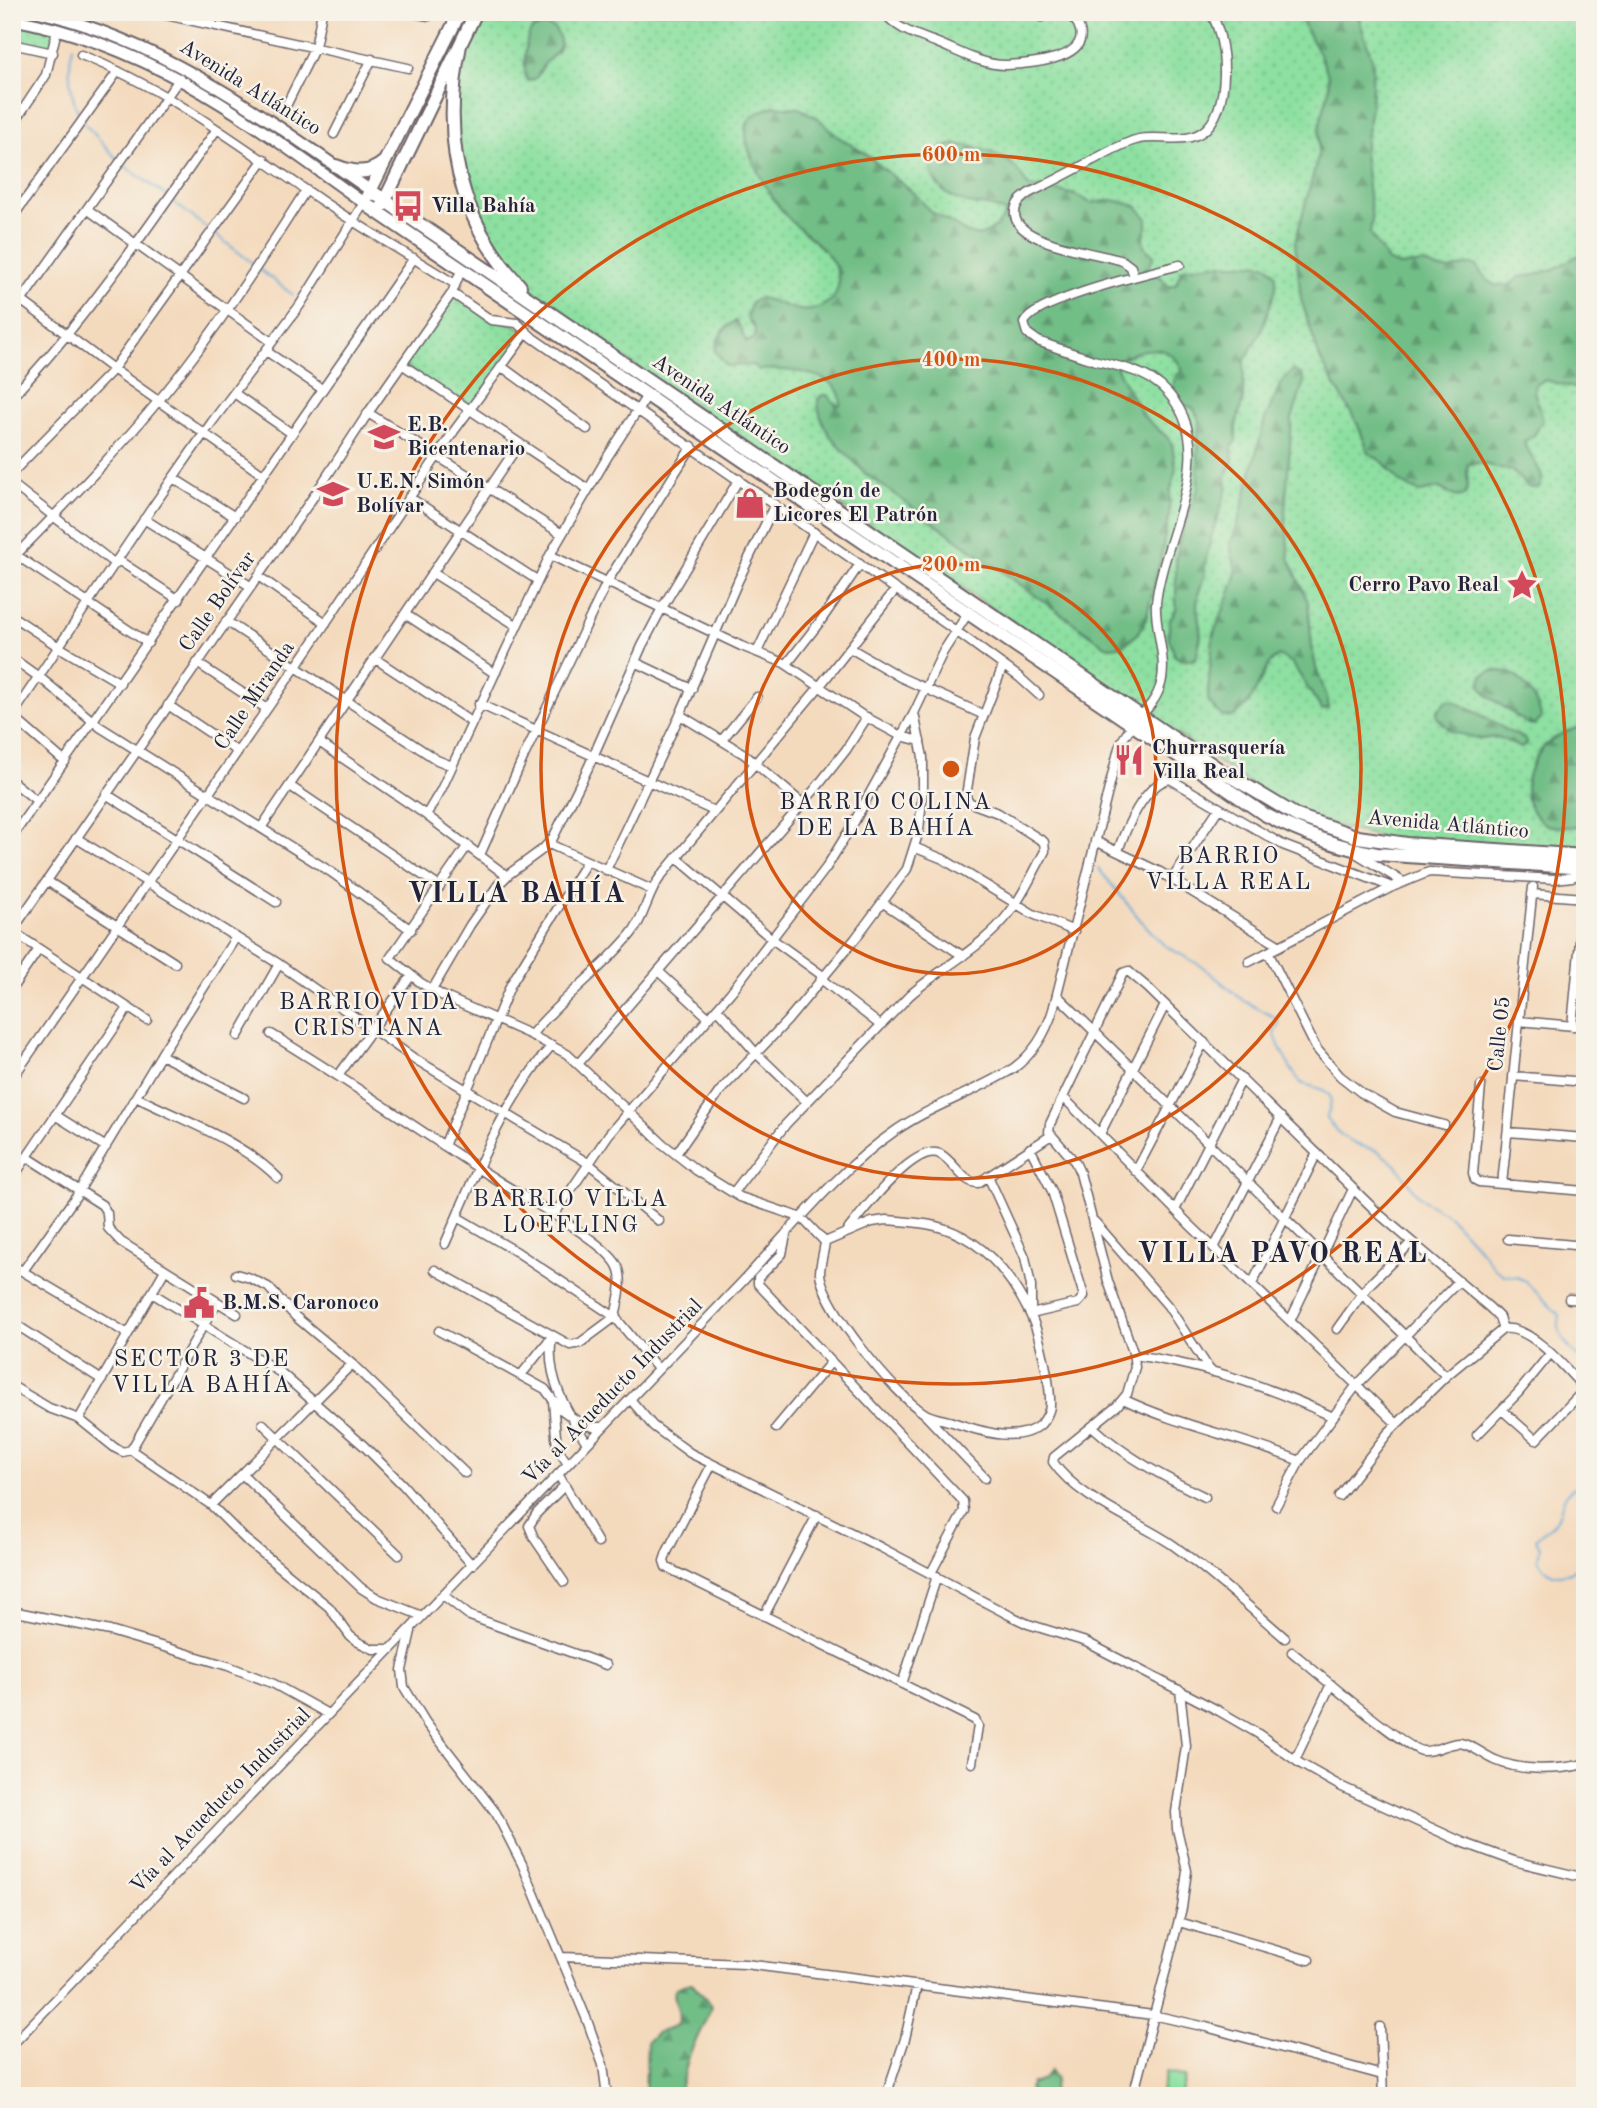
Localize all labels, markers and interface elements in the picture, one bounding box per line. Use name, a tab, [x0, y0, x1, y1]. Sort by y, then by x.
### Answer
street label: Avenida Atlántico	[176, 36, 324, 140]
text: 600 m	[921, 145, 981, 166]
bus stop icon: Villa Bahía	[391, 189, 425, 223]
place label: Villa Bahía	[431, 196, 536, 217]
text: 400 m	[921, 350, 981, 371]
street label: Avenida Atlántico	[648, 351, 794, 459]
place label: E.B. Bicentenario	[407, 415, 525, 460]
school or university icon: E.B. Bicentenario	[367, 420, 401, 454]
place label: U.E.N. Simón Bolívar	[356, 472, 485, 517]
school or university icon: U.E.N. Simón Bolívar	[316, 477, 350, 511]
place label: Bodegón de Licores El Patrón	[773, 481, 938, 526]
shop icon: Bodegón de Licores El Patrón	[733, 486, 767, 520]
street label: Calle Bolívar	[176, 548, 260, 656]
text: 200 m	[921, 555, 981, 576]
place icon: Cerro Pavo Real	[1505, 568, 1539, 602]
place label: Cerro Pavo Real	[1348, 575, 1499, 596]
street label: Calle Miranda	[211, 638, 299, 754]
place label: Churrasquería Villa Real	[1152, 738, 1286, 783]
restaurant icon: Churrasquería Villa Real	[1112, 743, 1146, 777]
centre of rings	[939, 757, 963, 781]
district label: BARRIO COLINA DE LA BAHÍA	[779, 791, 993, 840]
street label: Avenida Atlántico	[1366, 807, 1530, 843]
district label: BARRIO VILLA REAL	[1146, 845, 1312, 894]
district label: VILLA BAHÍA	[407, 874, 627, 909]
district label: BARRIO VIDA CRISTIANA	[279, 991, 459, 1040]
street label: Calle 05	[1486, 995, 1514, 1073]
district label: BARRIO VILLA LOEFLING	[473, 1188, 669, 1237]
district label: VILLA PAVO REAL	[1138, 1241, 1428, 1269]
public building icon: B.M.S. Caronoco	[182, 1286, 216, 1320]
place label: B.M.S. Caronoco	[222, 1293, 379, 1314]
street label: Vía al Acueducto Industrial	[519, 1295, 707, 1489]
district label: SECTOR 3 DE VILLA BAHÍA	[112, 1348, 292, 1397]
street label: Vía al Acueducto Industrial	[127, 1704, 315, 1898]

